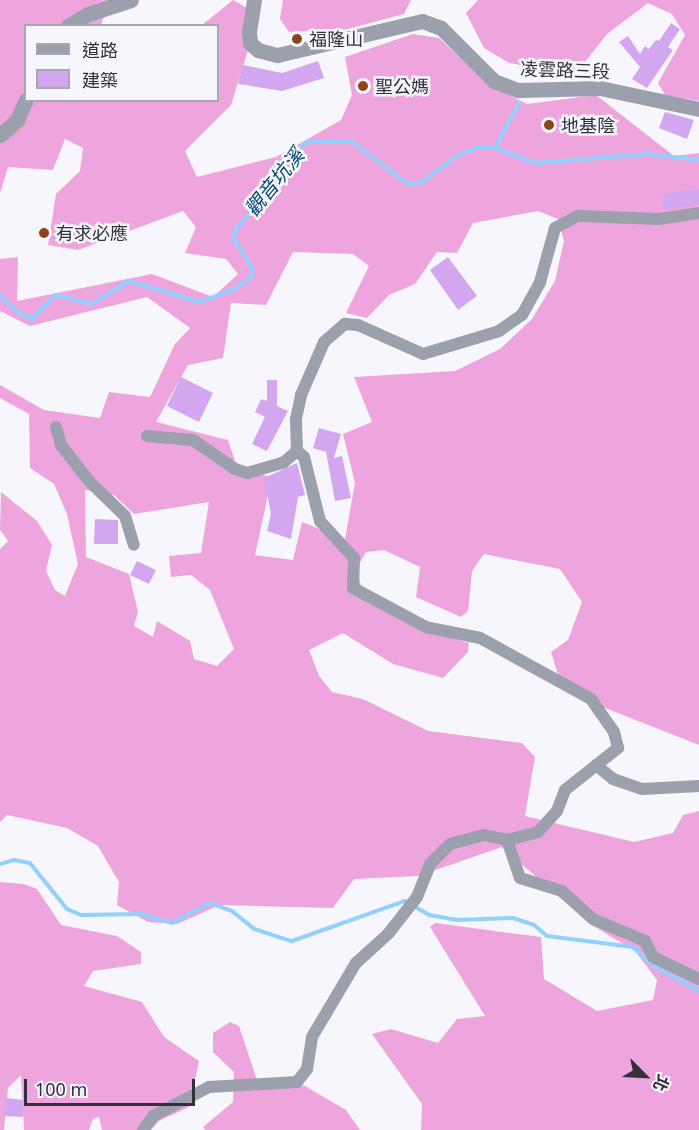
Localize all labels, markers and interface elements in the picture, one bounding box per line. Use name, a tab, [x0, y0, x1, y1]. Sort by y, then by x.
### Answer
legend	[24, 24, 219, 102]
place label: 福隆山	[309, 28, 363, 50]
marker: 福隆山	[290, 32, 304, 46]
text: 道路	[82, 38, 118, 62]
street label: 凌雲路三段	[520, 58, 610, 82]
text: 建築	[82, 68, 118, 92]
place label: 聖公媽	[375, 75, 429, 97]
marker: 聖公媽	[356, 79, 370, 93]
place label: 地基陰	[561, 114, 615, 136]
marker: 地基陰	[542, 118, 556, 132]
water label: 觀音坑溪	[240, 143, 308, 221]
place label: 有求必應	[56, 222, 128, 244]
marker: 有求必應	[37, 226, 51, 240]
north arrow	[615, 1046, 675, 1106]
scale bar	[27, 1067, 198, 1105]
text: 北	[648, 1072, 675, 1095]
text: 100 m	[35, 1077, 87, 1101]

